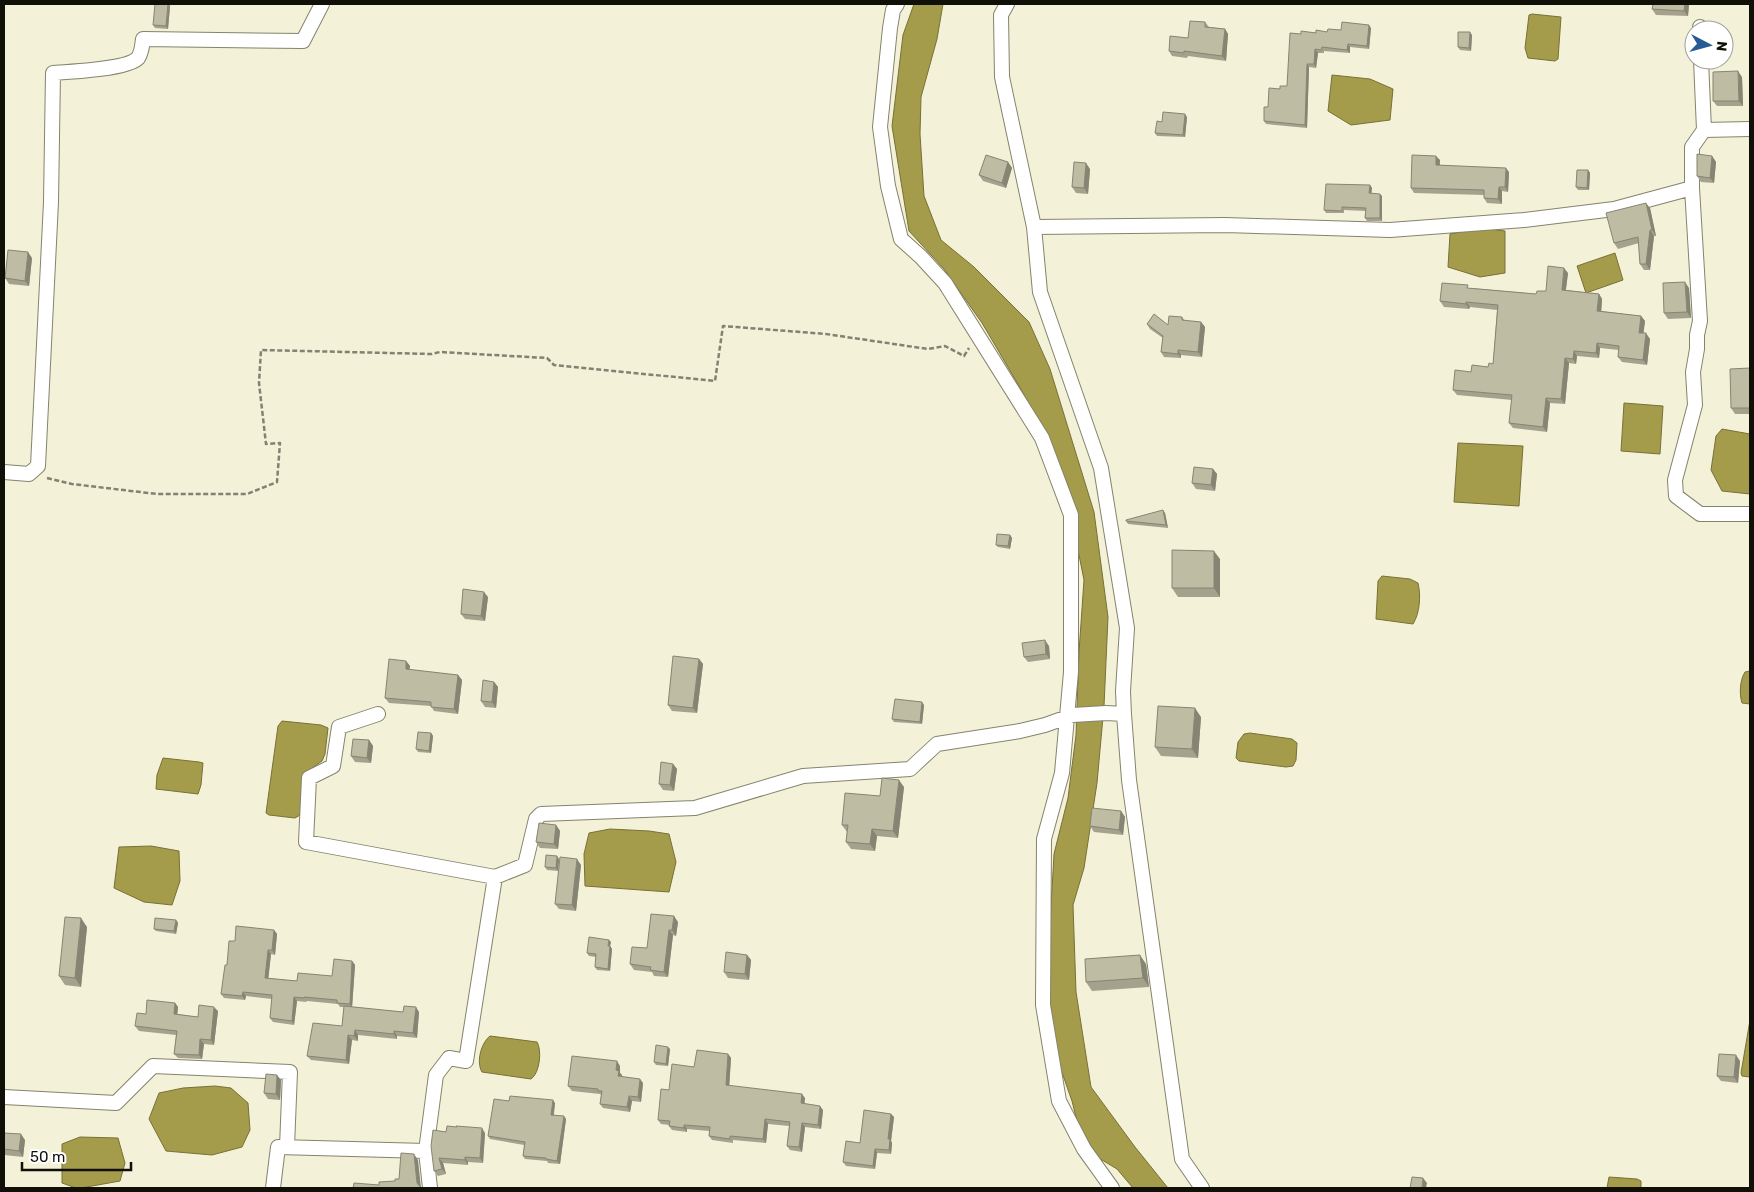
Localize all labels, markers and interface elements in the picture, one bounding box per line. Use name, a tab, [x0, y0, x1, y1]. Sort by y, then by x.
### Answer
north arrow	[1684, 20, 1734, 70]
text: N	[1712, 40, 1730, 52]
scale bar	[22, 1140, 131, 1172]
text: 50 m	[30, 1148, 65, 1166]

